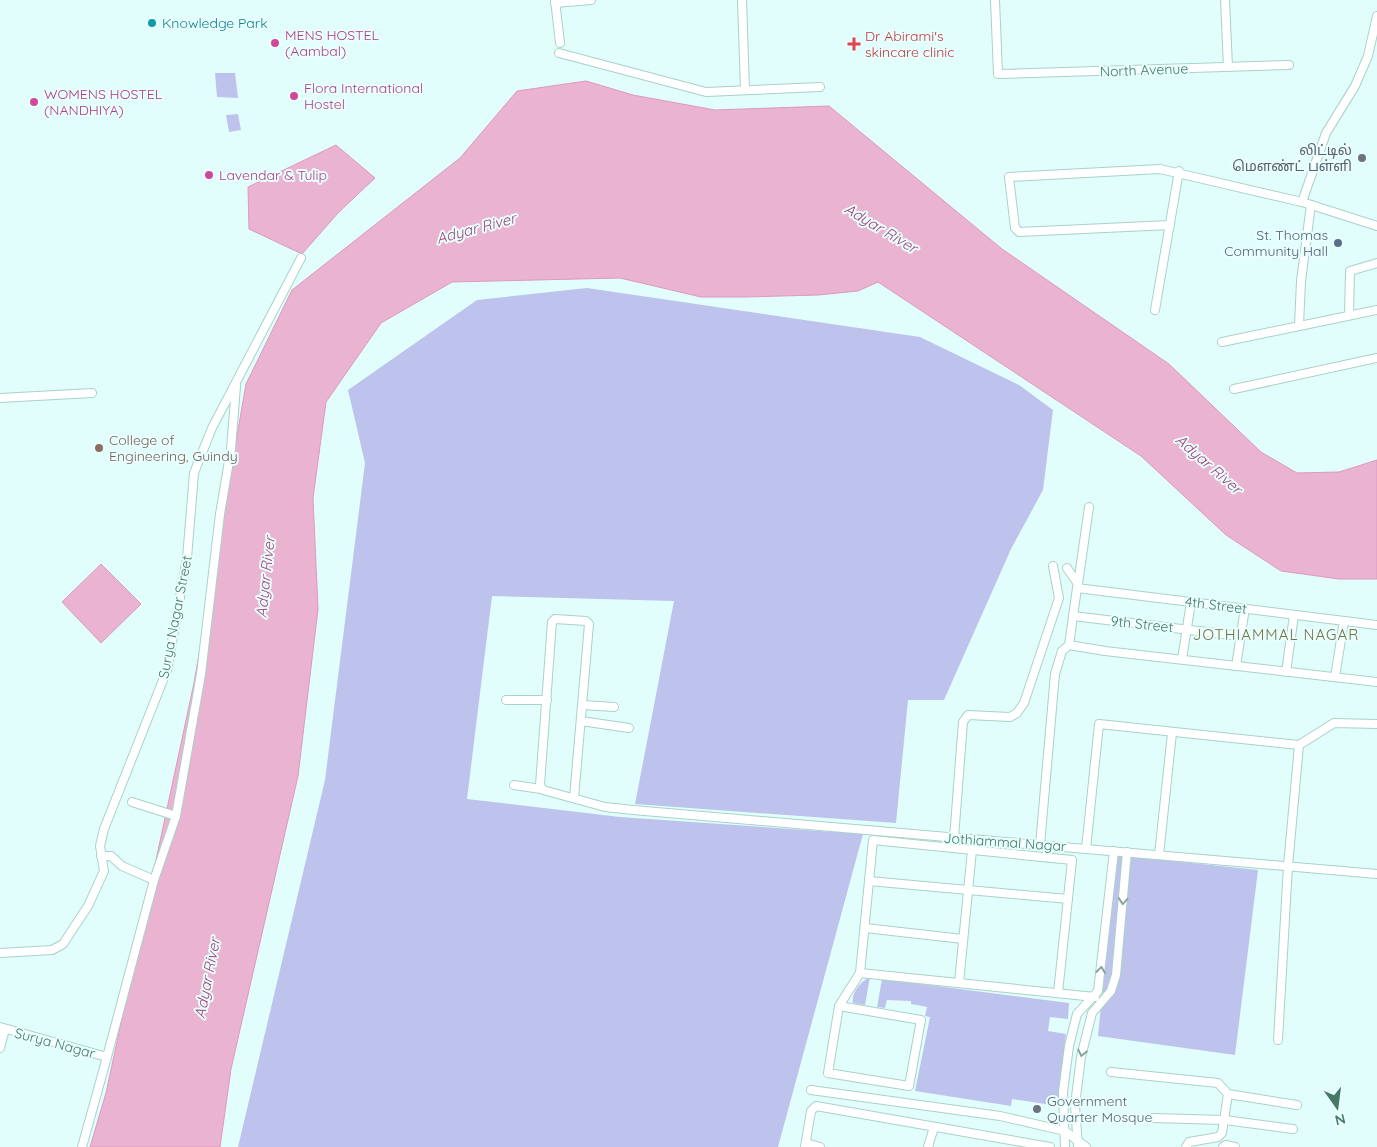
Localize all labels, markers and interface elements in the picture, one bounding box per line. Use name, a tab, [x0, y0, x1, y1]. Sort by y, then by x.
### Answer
place label: Knowledge Park	[162, 14, 268, 32]
marker: Knowledge Park	[146, 17, 158, 29]
place label: MENS HOSTEL (Aambal)	[285, 26, 379, 60]
place label: Dr Abirami's skincare clinic	[865, 27, 955, 61]
marker: MENS HOSTEL (Aambal)	[269, 37, 281, 49]
marker: Dr Abirami's skincare clinic	[847, 37, 861, 51]
street label: North Avenue	[1099, 59, 1189, 81]
place label: Flora International Hostel	[304, 79, 423, 113]
place label: WOMENS HOSTEL (NANDHIYA)	[44, 85, 163, 119]
marker: Flora International Hostel	[288, 90, 300, 102]
marker: WOMENS HOSTEL (NANDHIYA)	[28, 96, 40, 108]
place label: லிட்டில் மௌண்ட் பள்ளி	[1232, 141, 1352, 175]
marker: லிட்டில் மௌண்ட் பள்ளி	[1356, 152, 1368, 164]
place label: Lavendar & Tulip	[219, 166, 327, 184]
marker: Lavendar & Tulip	[203, 169, 215, 181]
water label: Adyar River	[841, 199, 923, 258]
water label: Adyar River	[434, 208, 520, 248]
place label: St. Thomas Community Hall	[1224, 226, 1328, 260]
marker: St. Thomas Community Hall	[1332, 237, 1344, 249]
water label: Adyar River	[1172, 430, 1248, 499]
place label: College of Engineering, Guindy	[109, 431, 238, 465]
marker: College of Engineering, Guindy	[93, 442, 105, 454]
water label: Adyar River	[251, 533, 279, 619]
street label: Surya Nagar Street	[154, 554, 196, 680]
street label: 4th Street	[1184, 592, 1248, 618]
street label: 9th Street	[1110, 612, 1174, 636]
district label: JOTHIAMMAL NAGAR	[1193, 625, 1359, 644]
street label: Jothiammal Nagar	[943, 829, 1068, 855]
one-way arrow	[1117, 897, 1128, 905]
water label: Adyar River	[190, 934, 225, 1020]
one-way arrow	[1095, 966, 1106, 974]
street label: Surya Nagar	[13, 1024, 98, 1063]
one-way arrow	[1078, 1049, 1088, 1058]
north arrow	[1312, 1082, 1362, 1132]
place label: Government Quarter Mosque	[1047, 1092, 1153, 1126]
marker: Government Quarter Mosque	[1031, 1103, 1043, 1115]
text: N	[1333, 1110, 1347, 1130]

